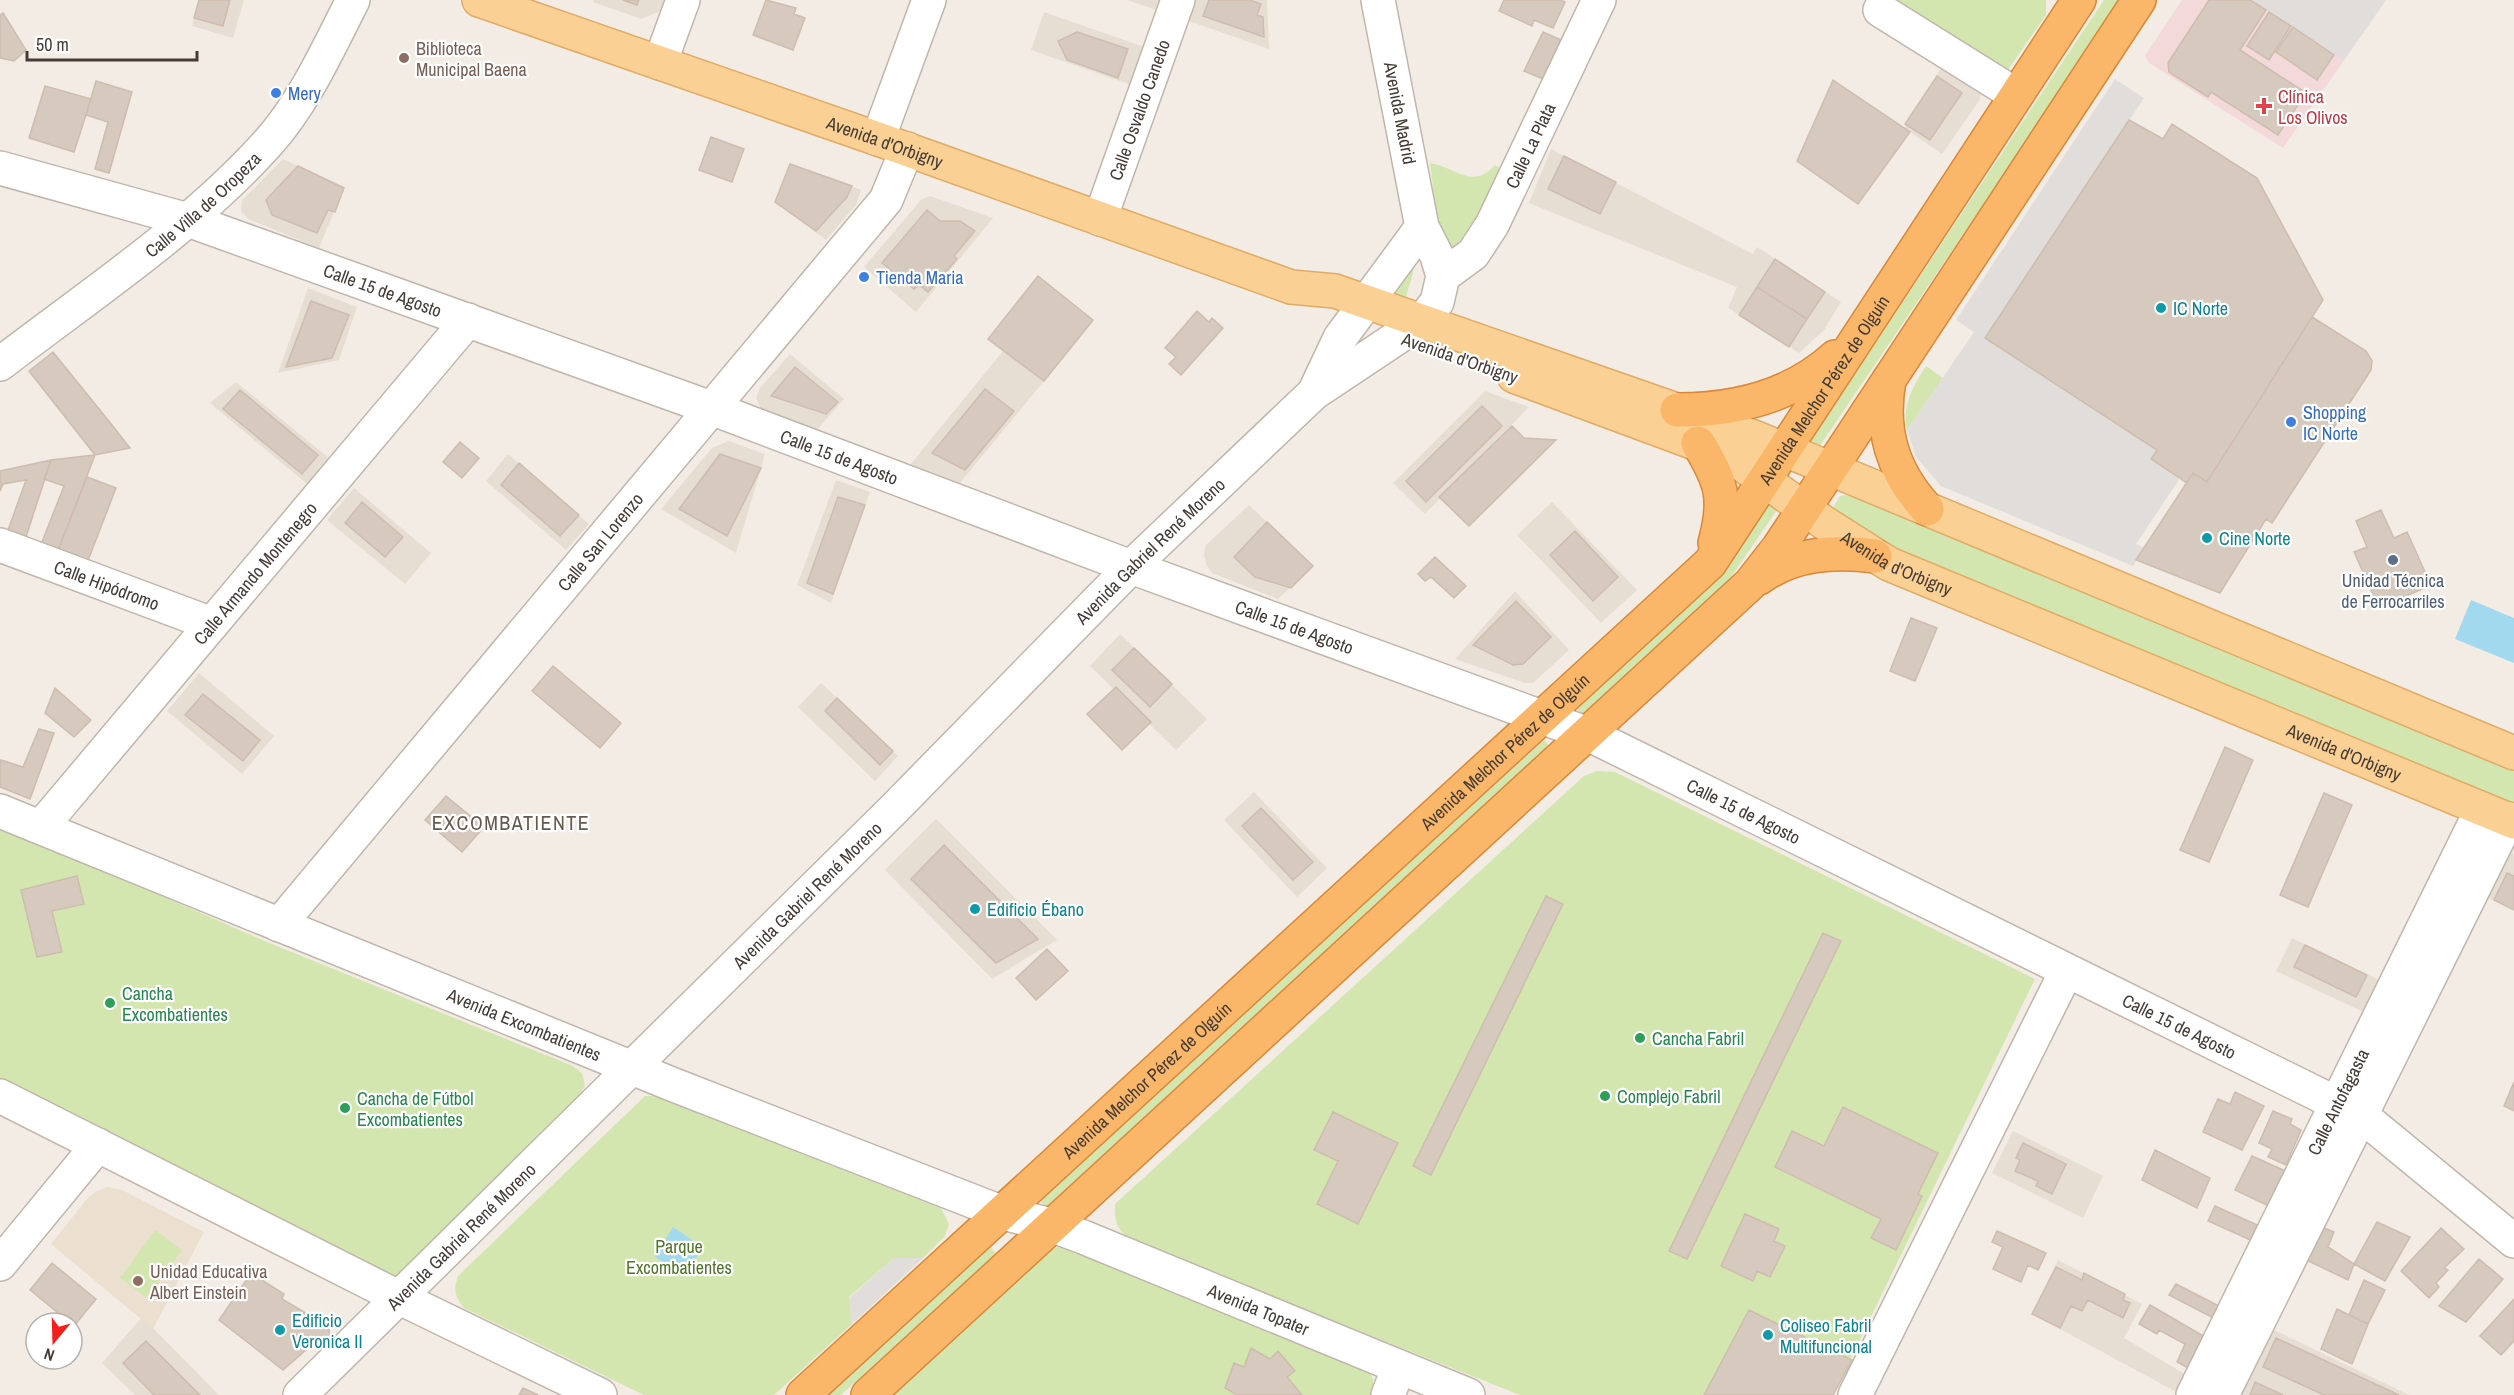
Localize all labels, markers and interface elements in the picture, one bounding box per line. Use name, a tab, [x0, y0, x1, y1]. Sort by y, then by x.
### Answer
scale bar	[27, 24, 196, 62]
text: 50 m	[36, 32, 69, 57]
place label: Biblioteca Municipal Baena	[416, 36, 527, 82]
street label: Calle Osvaldo Canedo	[1102, 36, 1175, 184]
marker: Biblioteca Municipal Baena	[397, 51, 411, 65]
street label: Avenida Madrid	[1378, 59, 1422, 166]
place label: Mery	[288, 81, 321, 106]
place label: Clínica Los Olivos	[2278, 84, 2348, 130]
marker: Mery	[269, 86, 283, 100]
marker: Clínica Los Olivos	[2255, 97, 2273, 115]
street label: Calle La Plata	[1499, 99, 1561, 192]
street label: Avenida d'Orbigny	[823, 109, 947, 174]
street label: Calle Villa de Oropeza	[139, 146, 266, 263]
street label: Calle 15 de Agosto	[320, 257, 445, 323]
place label: Tienda Maria	[876, 265, 963, 290]
marker: Tienda Maria	[857, 270, 871, 284]
street label: Avenida Melchor Pérez de Olguín	[1752, 290, 1895, 490]
place label: IC Norte	[2173, 296, 2228, 321]
marker: IC Norte	[2154, 301, 2168, 315]
street label: Avenida d'Orbigny	[1398, 326, 1522, 390]
place label: Shopping IC Norte	[2303, 400, 2367, 446]
marker: Shopping IC Norte	[2284, 415, 2298, 429]
street label: Calle 15 de Agosto	[777, 423, 902, 490]
street label: Avenida Gabriel René Moreno	[1069, 472, 1230, 630]
street label: Calle San Lorenzo	[551, 487, 649, 596]
street label: Calle Armando Montenegro	[187, 496, 322, 650]
street label: Avenida d'Orbigny	[1835, 524, 1956, 601]
place label: Cine Norte	[2219, 526, 2290, 551]
marker: Cine Norte	[2200, 531, 2214, 545]
marker: Unidad Técnica de Ferrocarriles	[2386, 553, 2400, 567]
street label: Calle Hipódromo	[51, 554, 163, 616]
place label: Unidad Técnica de Ferrocarriles	[2341, 568, 2445, 614]
street label: Calle 15 de Agosto	[1232, 594, 1357, 660]
street label: Avenida Melchor Pérez de Olguín	[1414, 667, 1595, 836]
street label: Avenida d'Orbigny	[2282, 717, 2406, 787]
street label: Calle 15 de Agosto	[1682, 772, 1805, 849]
district label: EXCOMBATIENTE	[432, 809, 590, 836]
street label: Avenida Gabriel René Moreno	[726, 816, 887, 975]
place label: Edificio Ébano	[987, 897, 1084, 922]
marker: Edificio Ébano	[968, 902, 982, 916]
place label: Cancha Excombatientes	[122, 981, 228, 1027]
street label: Avenida Excombatientes	[443, 981, 605, 1067]
street label: Calle 15 de Agosto	[2118, 987, 2241, 1065]
marker: Cancha Excombatientes	[103, 996, 117, 1010]
street label: Avenida Melchor Pérez de Olguín	[1056, 996, 1236, 1165]
place label: Cancha Fabril	[1652, 1026, 1744, 1051]
marker: Cancha Fabril	[1633, 1031, 1647, 1045]
street label: Calle Antofagasta	[2301, 1044, 2374, 1159]
place label: Complejo Fabril	[1617, 1084, 1720, 1109]
place label: Cancha de Fútbol Excombatientes	[357, 1086, 474, 1132]
marker: Complejo Fabril	[1598, 1089, 1612, 1103]
marker: Cancha de Fútbol Excombatientes	[338, 1101, 352, 1115]
street label: Avenida Gabriel René Moreno	[380, 1157, 541, 1316]
park label: Parque Excombatientes	[626, 1234, 732, 1280]
place label: Unidad Educativa Albert Einstein	[149, 1259, 267, 1305]
marker: Unidad Educativa Albert Einstein	[131, 1274, 145, 1288]
street label: Avenida Topater	[1203, 1277, 1313, 1341]
place label: Edificio Veronica II	[292, 1308, 363, 1354]
north arrow	[24, 1311, 84, 1371]
place label: Coliseo Fabril Multifuncional	[1780, 1313, 1872, 1359]
marker: Edificio Veronica II	[273, 1323, 287, 1337]
marker: Coliseo Fabril Multifuncional	[1761, 1328, 1775, 1342]
text: N	[41, 1343, 57, 1367]

